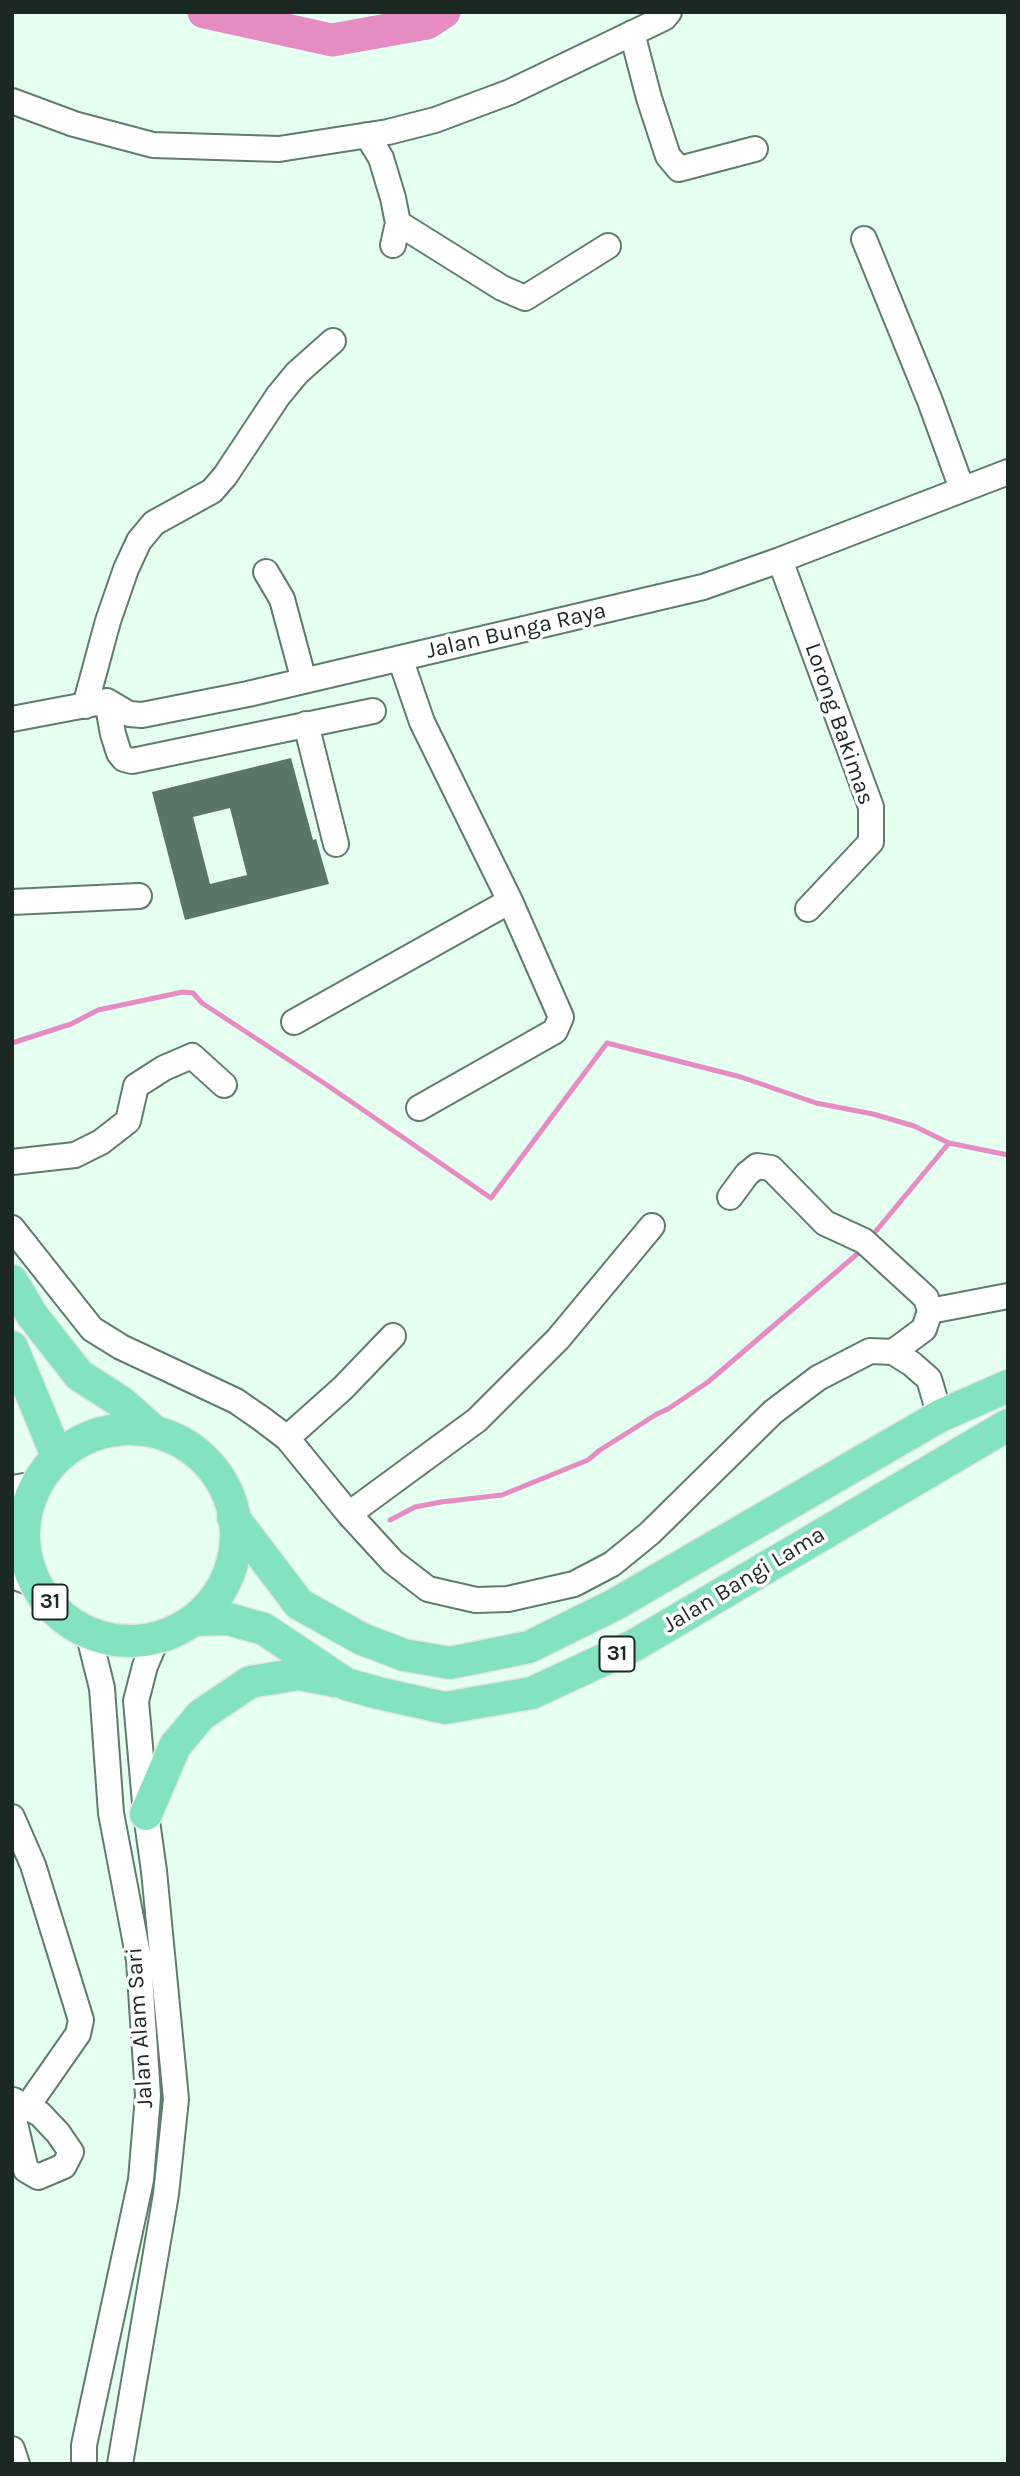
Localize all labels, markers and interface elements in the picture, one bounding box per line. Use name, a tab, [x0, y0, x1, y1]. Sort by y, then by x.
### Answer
street label: Jalan Bunga Raya	[423, 597, 609, 665]
street label: Lorong Bakimas	[798, 639, 880, 809]
street label: Jalan Bangi Lama	[658, 1521, 830, 1639]
road number: 31	[32, 1584, 68, 1620]
road number: 31	[600, 1636, 634, 1672]
street label: Jalan Alam Sari	[121, 1947, 159, 2109]

